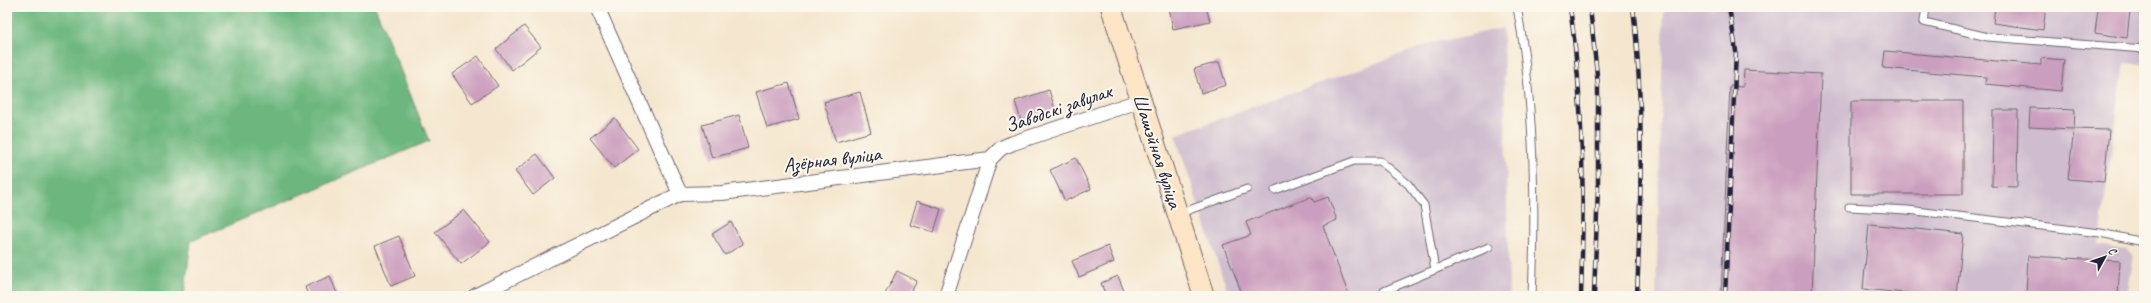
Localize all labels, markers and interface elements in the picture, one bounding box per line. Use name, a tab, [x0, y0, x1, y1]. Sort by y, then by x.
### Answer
street label: Заводскі завулак	[1001, 78, 1117, 139]
street label: Шашэйная вуліца	[1127, 91, 1188, 213]
street label: Азёрная вуліца	[782, 141, 884, 179]
north arrow	[2085, 237, 2125, 277]
text: С	[2106, 244, 2121, 258]

